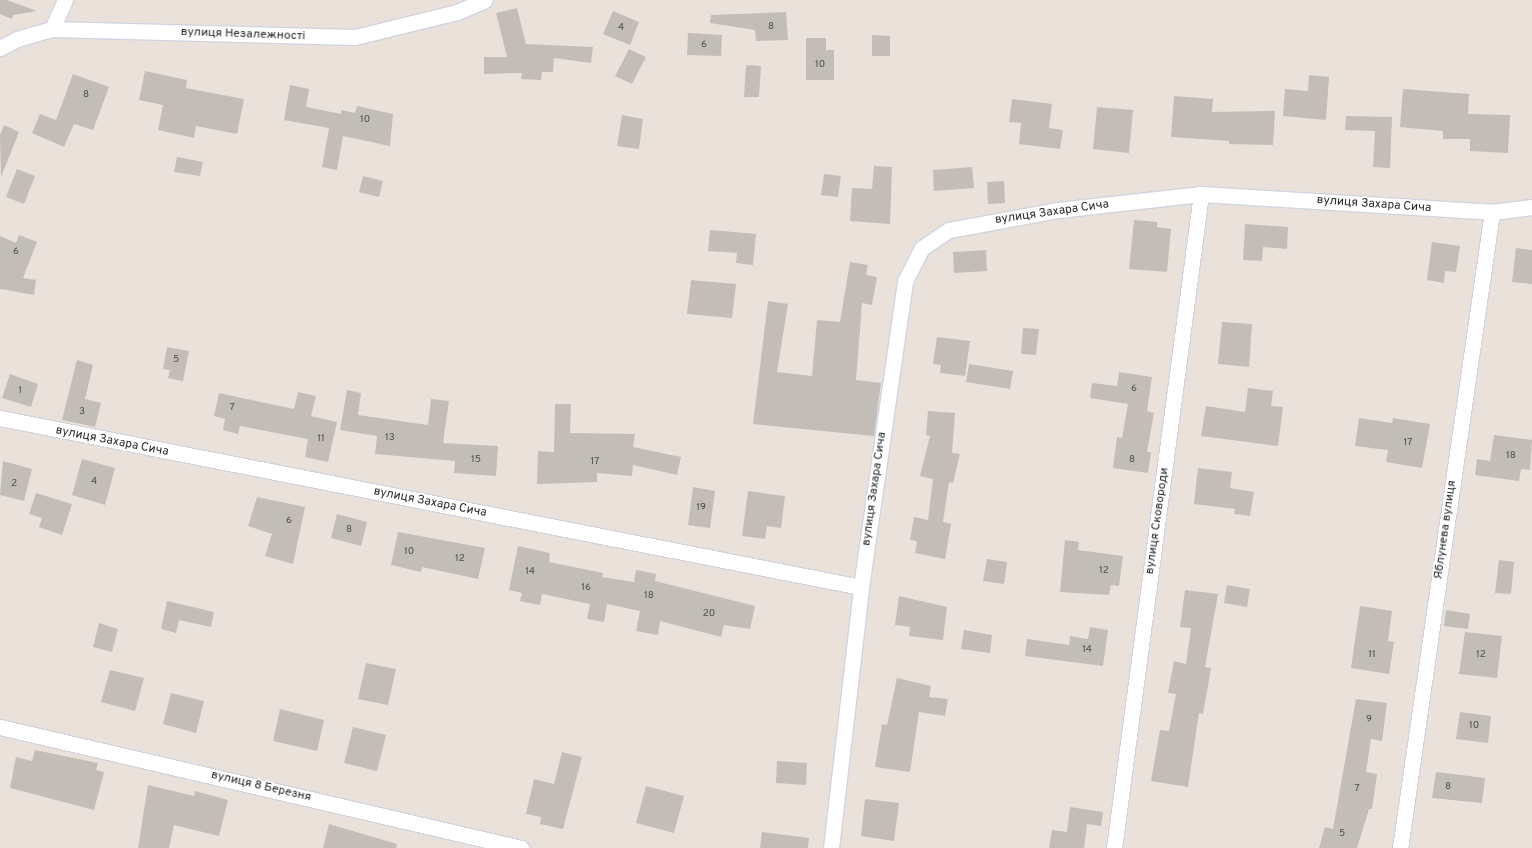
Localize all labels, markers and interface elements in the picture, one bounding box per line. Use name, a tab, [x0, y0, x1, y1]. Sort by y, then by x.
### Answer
house number: 8	[768, 21, 774, 33]
house number: 4	[618, 22, 624, 34]
street label: вулиця Незалежності	[180, 26, 306, 44]
house number: 6	[701, 39, 707, 51]
house number: 10	[815, 59, 825, 71]
house number: 8	[83, 89, 89, 101]
house number: 10	[360, 114, 370, 126]
street label: вулиця Захара Сича	[1316, 194, 1432, 216]
street label: вулиця Захара Сича	[994, 198, 1110, 228]
house number: 6	[13, 246, 19, 258]
house number: 5	[173, 354, 179, 366]
house number: 6	[1131, 383, 1137, 395]
house number: 1	[18, 385, 22, 397]
house number: 7	[229, 402, 235, 414]
house number: 3	[79, 406, 85, 418]
street label: вулиця Захара Сича	[54, 424, 170, 460]
street label: вулиця Захара Сича	[860, 431, 890, 547]
house number: 13	[385, 432, 395, 444]
house number: 11	[317, 433, 325, 445]
house number: 17	[1404, 437, 1412, 449]
house number: 18	[1506, 450, 1516, 462]
house number: 15	[471, 454, 481, 466]
house number: 8	[1129, 454, 1135, 466]
house number: 17	[591, 456, 599, 468]
street label: вулиця Сковороди	[1143, 467, 1173, 575]
house number: 4	[91, 476, 97, 488]
house number: 2	[11, 478, 17, 490]
street label: Яблунева вулиця	[1432, 479, 1460, 581]
street label: вулиця Захара Сича	[372, 485, 488, 521]
house number: 19	[696, 502, 706, 514]
house number: 6	[286, 515, 292, 527]
house number: 8	[346, 524, 352, 536]
house number: 10	[404, 546, 414, 558]
house number: 12	[455, 553, 465, 565]
house number: 12	[1099, 565, 1109, 577]
house number: 14	[525, 566, 535, 578]
house number: 16	[581, 582, 591, 594]
house number: 18	[644, 590, 654, 602]
house number: 20	[703, 608, 715, 620]
house number: 14	[1082, 644, 1092, 656]
house number: 11	[1368, 649, 1376, 661]
house number: 12	[1476, 649, 1486, 661]
house number: 9	[1366, 714, 1372, 726]
house number: 10	[1469, 720, 1479, 732]
street label: вулиця 8 Березня	[210, 768, 312, 806]
house number: 8	[1445, 781, 1451, 793]
house number: 7	[1354, 783, 1360, 795]
house number: 5	[1339, 828, 1345, 840]

